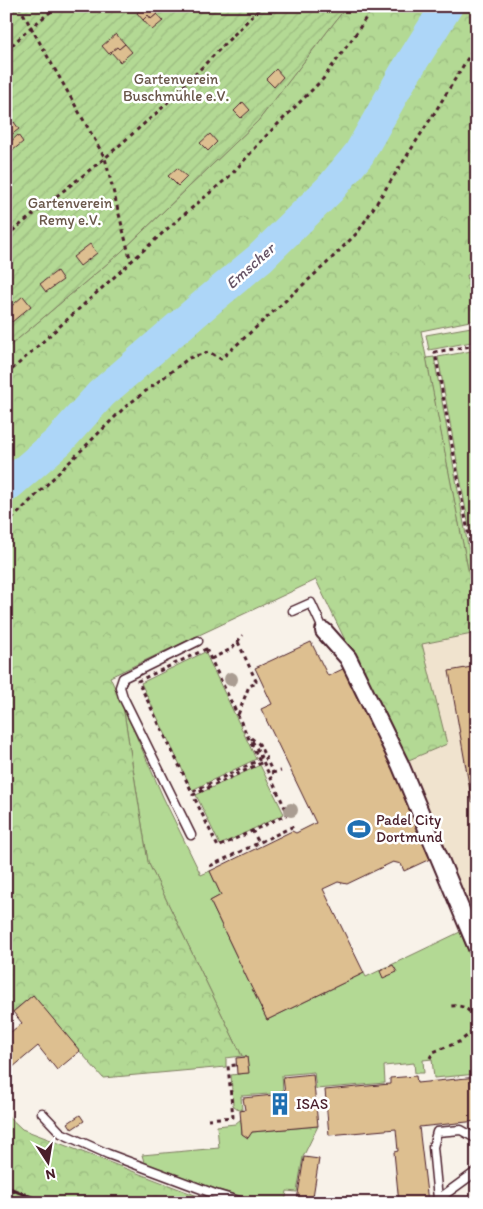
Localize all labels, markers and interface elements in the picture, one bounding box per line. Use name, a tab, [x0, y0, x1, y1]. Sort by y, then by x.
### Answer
park label: Gartenverein Buschmühle e.V.	[123, 70, 229, 105]
park label: Gartenverein Remy e.V.	[28, 194, 113, 229]
water label: Emscher	[222, 238, 280, 293]
place label: Padel City Dortmund	[376, 811, 443, 846]
sports icon: Padel City Dortmund	[346, 816, 372, 842]
building icon: ISAS	[267, 1091, 293, 1117]
place label: ISAS	[296, 1095, 328, 1113]
north arrow	[22, 1136, 72, 1186]
text: N	[44, 1165, 57, 1184]

